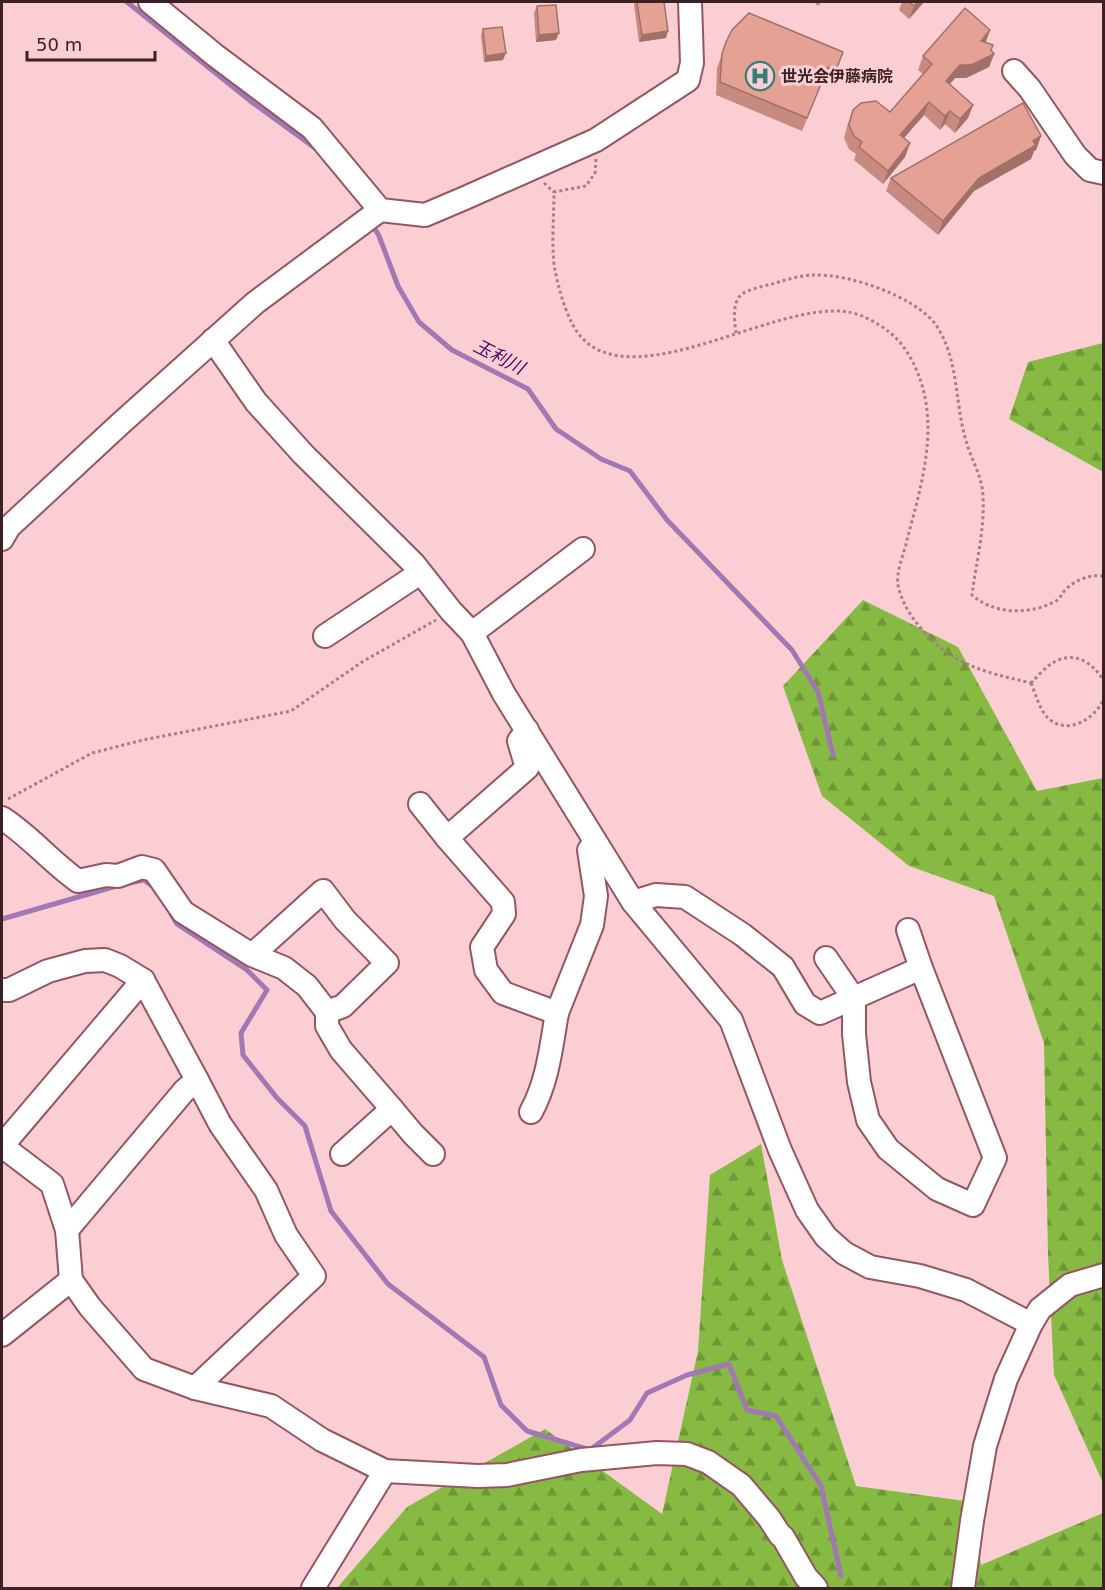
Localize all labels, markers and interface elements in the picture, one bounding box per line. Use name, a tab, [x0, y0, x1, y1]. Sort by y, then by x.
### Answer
scale bar	[27, 24, 154, 62]
text: 50 m	[36, 34, 82, 55]
hospital icon: 世光会伊藤病院	[744, 60, 776, 92]
place label: 世光会伊藤病院	[781, 67, 893, 86]
water label: 玉利川	[470, 335, 530, 379]

